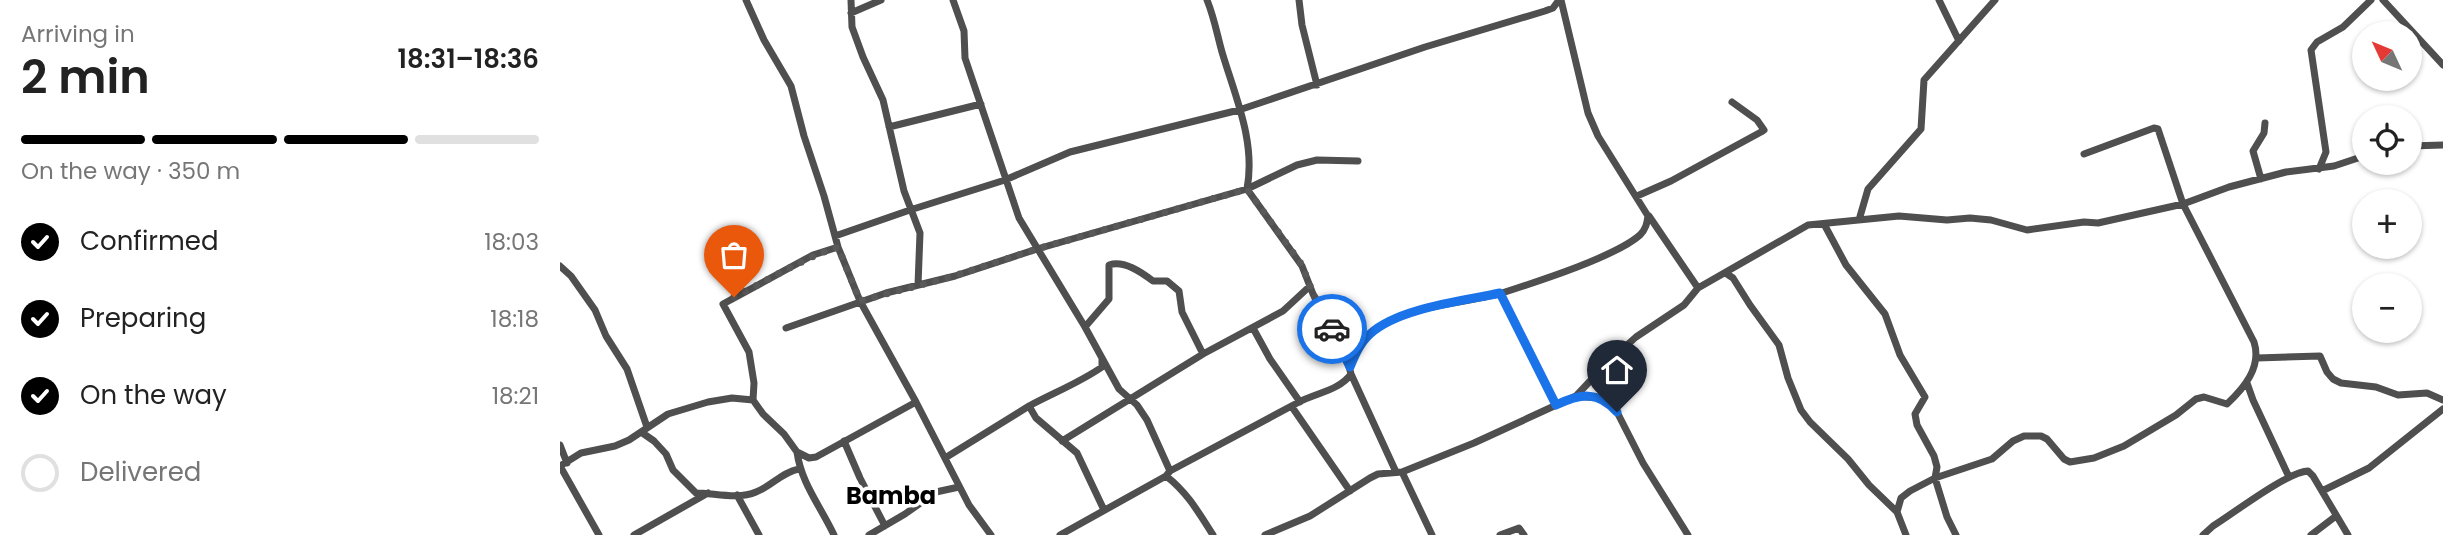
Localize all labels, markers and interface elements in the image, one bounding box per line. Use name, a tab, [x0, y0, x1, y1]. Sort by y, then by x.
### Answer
text: Arriving in	[21, 18, 135, 50]
north arrow	[2352, 21, 2422, 91]
map controls	[2352, 21, 2422, 343]
text: 18:31–18:36	[398, 41, 539, 77]
text: 2 min	[21, 45, 150, 109]
button: locate	[2352, 105, 2422, 175]
text: On the way · 350 m	[21, 155, 240, 187]
button: +	[2352, 189, 2422, 259]
icon: check	[21, 223, 59, 261]
text: Confirmed	[80, 223, 218, 259]
pin	[704, 225, 764, 297]
text: 18:03	[484, 226, 539, 258]
icon: bag	[715, 236, 753, 274]
button: −	[2352, 273, 2422, 343]
courier	[1297, 294, 1367, 364]
icon: check	[21, 300, 59, 338]
text: Preparing	[80, 300, 206, 336]
text: 18:18	[490, 303, 539, 335]
icon: car	[1313, 310, 1351, 348]
pin	[1587, 340, 1647, 412]
icon: home	[1598, 351, 1636, 389]
icon: check	[21, 377, 59, 415]
text: On the way	[80, 377, 227, 413]
text: 18:21	[492, 380, 539, 412]
text: Delivered	[80, 454, 201, 490]
district label: Bamba	[846, 479, 936, 512]

